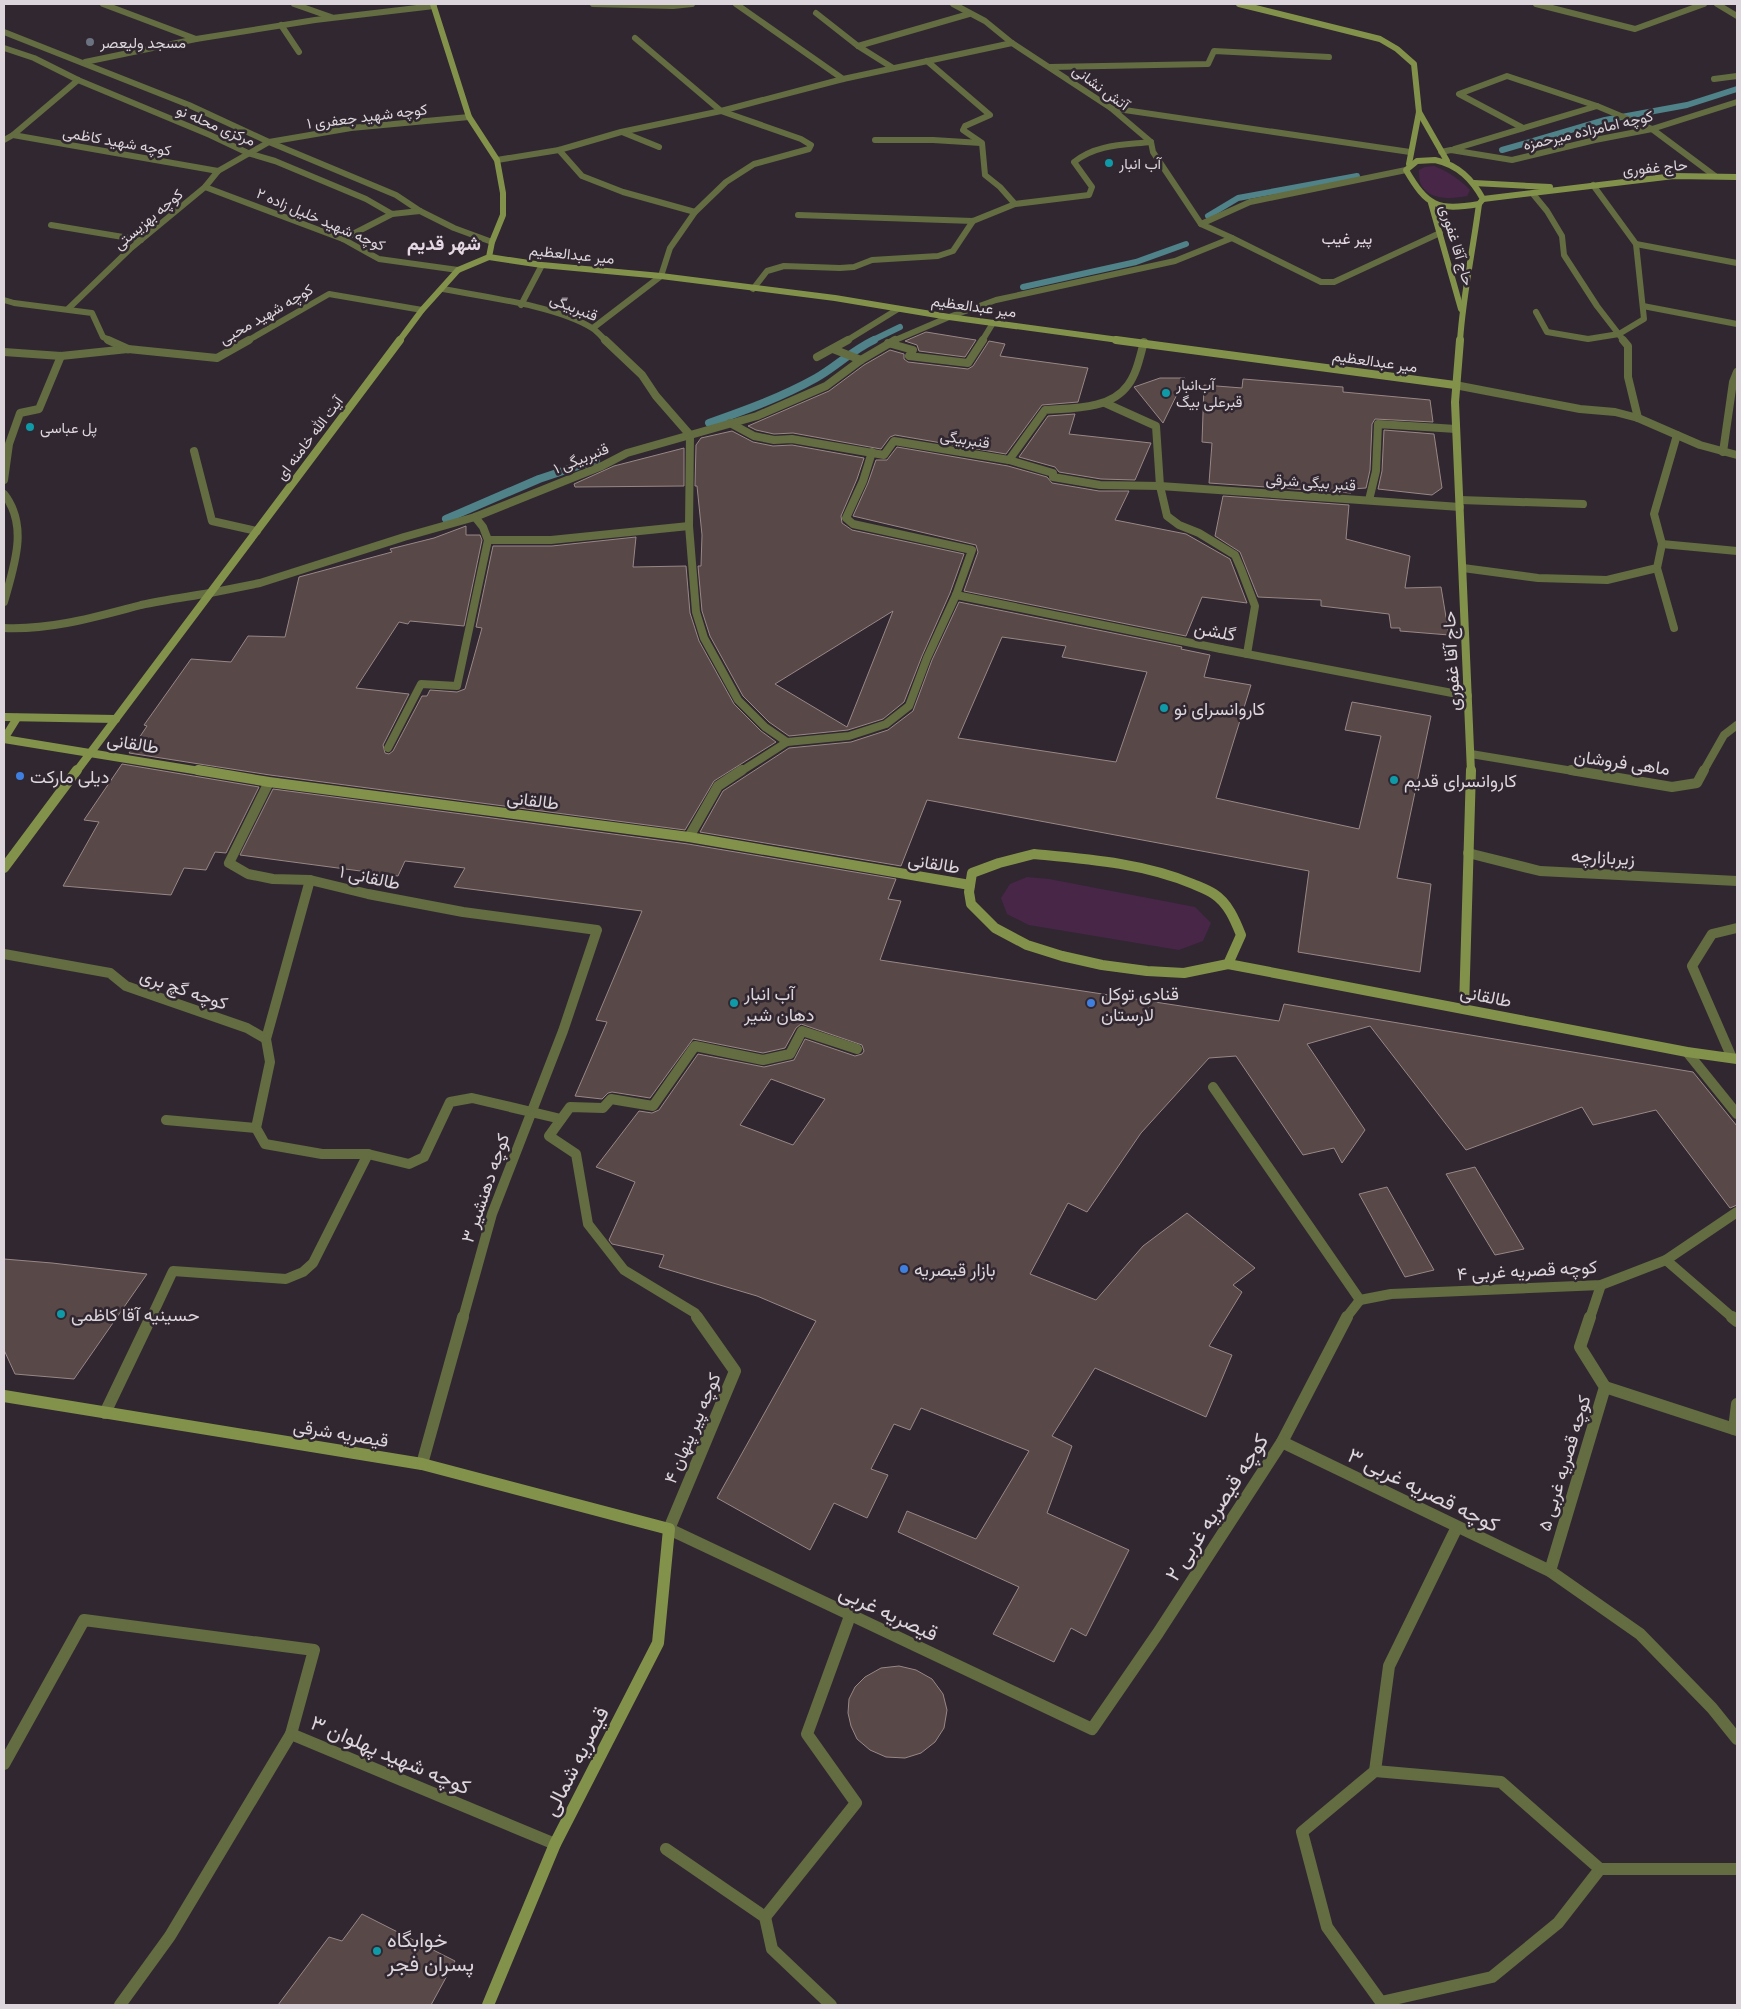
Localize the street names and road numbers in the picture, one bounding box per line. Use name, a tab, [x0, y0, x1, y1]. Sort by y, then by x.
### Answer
street label: آتش نشانی	[1068, 60, 1134, 116]
street label: کوچه شهید جعفری ۱	[306, 99, 429, 134]
street label: مرکزی محله نو	[173, 100, 258, 151]
street label: کوچه امامزاده میرحمزه	[1521, 106, 1655, 155]
street label: کوچه شهید کاظمی	[61, 122, 173, 161]
street label: حاج غفوری	[1622, 155, 1688, 181]
street label: کوچه شهید خلیل زاده ۲	[253, 183, 389, 256]
street label: کوچه بهزیستی	[109, 184, 187, 254]
street label: حاج آقا غفوری	[1434, 202, 1478, 288]
street label: میر عبدالعظیم	[528, 240, 616, 269]
street label: کوچه شهید محبی	[216, 279, 317, 349]
street label: قنبربیگی	[547, 289, 601, 326]
street label: میر عبدالعظیم	[930, 291, 1018, 322]
street label: میر عبدالعظیم	[1331, 346, 1419, 377]
street label: آیت الله خامنه ای	[271, 391, 348, 484]
street label: قنبربیگی	[939, 426, 991, 453]
street label: قنبربیگی ۱	[551, 438, 612, 479]
street label: قنبر بیگی شرقی	[1265, 469, 1357, 496]
street label: حاج آقا غفوری	[1437, 610, 1466, 712]
street label: گلشن	[1192, 616, 1238, 646]
street label: طالقانی	[105, 728, 161, 758]
street label: ماهی فروشان	[1573, 744, 1671, 780]
street label: طالقانی	[506, 785, 560, 815]
street label: زیربازارچه	[1570, 844, 1636, 871]
street label: طالقانی	[906, 848, 962, 878]
street label: طالقانی ۱	[338, 859, 402, 895]
street label: کوچه گچ بری	[137, 963, 231, 1016]
street label: طالقانی	[1458, 980, 1514, 1012]
street label: کوچه دهنشیر ۳	[456, 1130, 515, 1246]
street label: کوچه قصریه غربی ۴	[1456, 1255, 1598, 1286]
street label: کوچه پیر پنهان ۴	[658, 1369, 727, 1487]
street label: کوچه قصریه غربی ۵	[1532, 1392, 1597, 1534]
street label: قیصریه شرقی	[292, 1414, 390, 1452]
street label: کوچه قیصریه غربی ۲	[1158, 1428, 1275, 1587]
street label: کوچه قصریه غربی ۳	[1343, 1440, 1505, 1539]
street label: قیصریه غربی	[835, 1577, 943, 1647]
street label: قیصریه شمالی	[535, 1701, 615, 1821]
street label: کوچه شهید پهلوان ۳	[306, 1708, 475, 1801]

